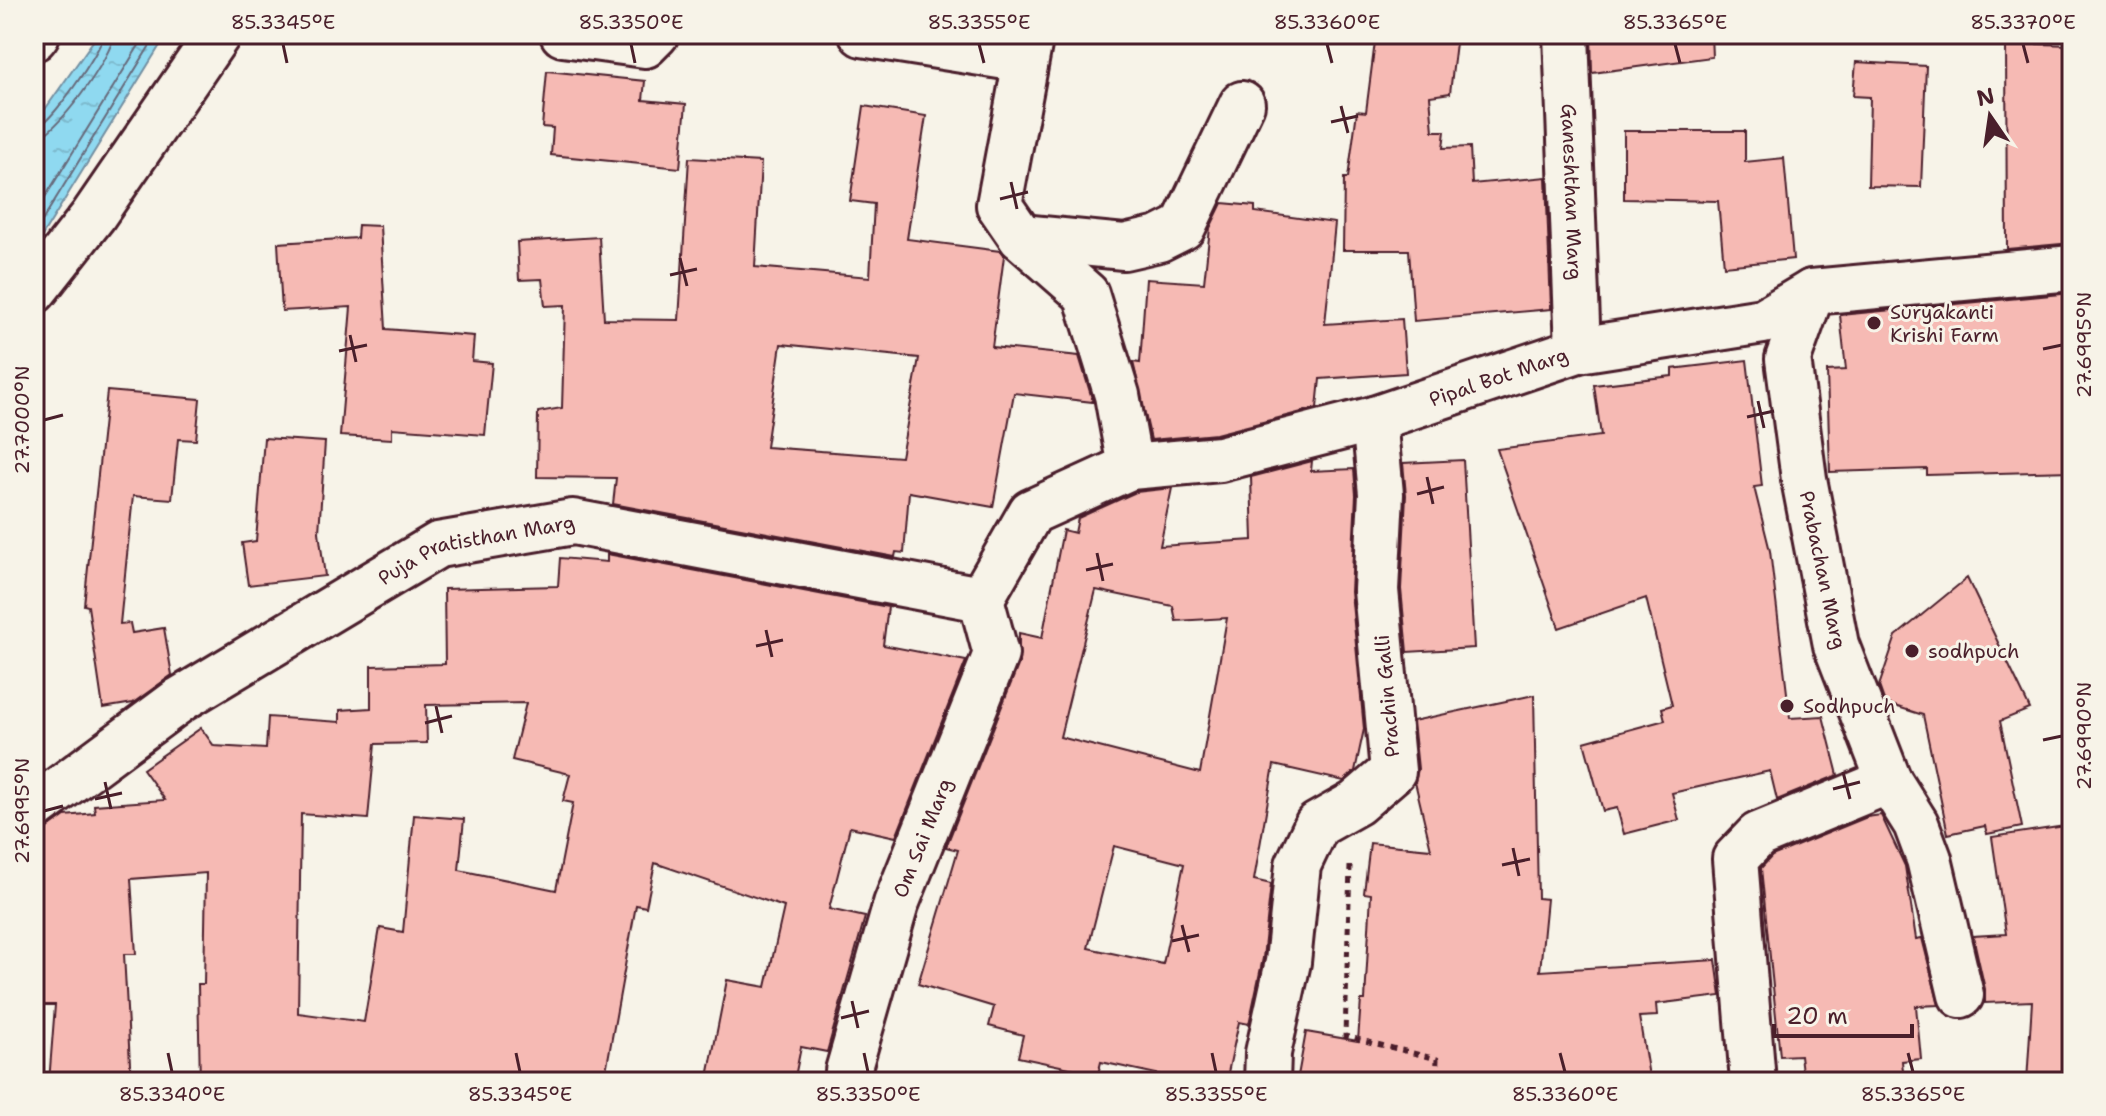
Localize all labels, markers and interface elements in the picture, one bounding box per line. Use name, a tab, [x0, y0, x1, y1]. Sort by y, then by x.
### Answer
text: 85.3345°E	[231, 9, 335, 35]
text: 85.3350°E	[578, 9, 684, 35]
text: 85.3355°E	[928, 9, 1030, 35]
text: 85.3360°E	[1274, 9, 1380, 35]
text: 85.3365°E	[1623, 9, 1727, 35]
text: 85.3370°E	[1970, 9, 2076, 35]
north arrow	[1950, 76, 2030, 156]
text: N	[1974, 81, 1997, 113]
street label: Ganeshthan Marg	[1556, 103, 1588, 281]
text: 27.6995°N	[2071, 292, 2097, 398]
place label: Suryakanti Krishi Farm	[1890, 299, 1999, 348]
marker: Suryakanti Krishi Farm	[1865, 314, 1883, 332]
street label: Pipal Bot Marg	[1426, 341, 1571, 412]
text: 27.7000°N	[9, 366, 35, 474]
street label: Prabachan Marg	[1794, 488, 1852, 652]
street label: Puja Pratisthan Marg	[373, 509, 577, 591]
street label: Prachin Galli	[1369, 634, 1405, 758]
place label: sodhpuch	[1928, 638, 2019, 664]
marker: sodhpuch	[1903, 642, 1921, 660]
text: 27.6990°N	[2071, 682, 2097, 790]
place label: Sodhpuch	[1803, 693, 1896, 719]
marker: Sodhpuch	[1778, 697, 1796, 715]
text: 27.6995°N	[9, 758, 35, 864]
street label: Om Sai Marg	[887, 774, 958, 901]
scale bar	[1774, 988, 1912, 1038]
text: 20 m	[1786, 1000, 1848, 1032]
text: 85.3340°E	[119, 1081, 225, 1107]
text: 85.3345°E	[468, 1081, 572, 1107]
text: 85.3350°E	[815, 1081, 921, 1107]
text: 85.3355°E	[1165, 1081, 1267, 1107]
text: 85.3360°E	[1512, 1081, 1618, 1107]
text: 85.3365°E	[1861, 1081, 1965, 1107]

